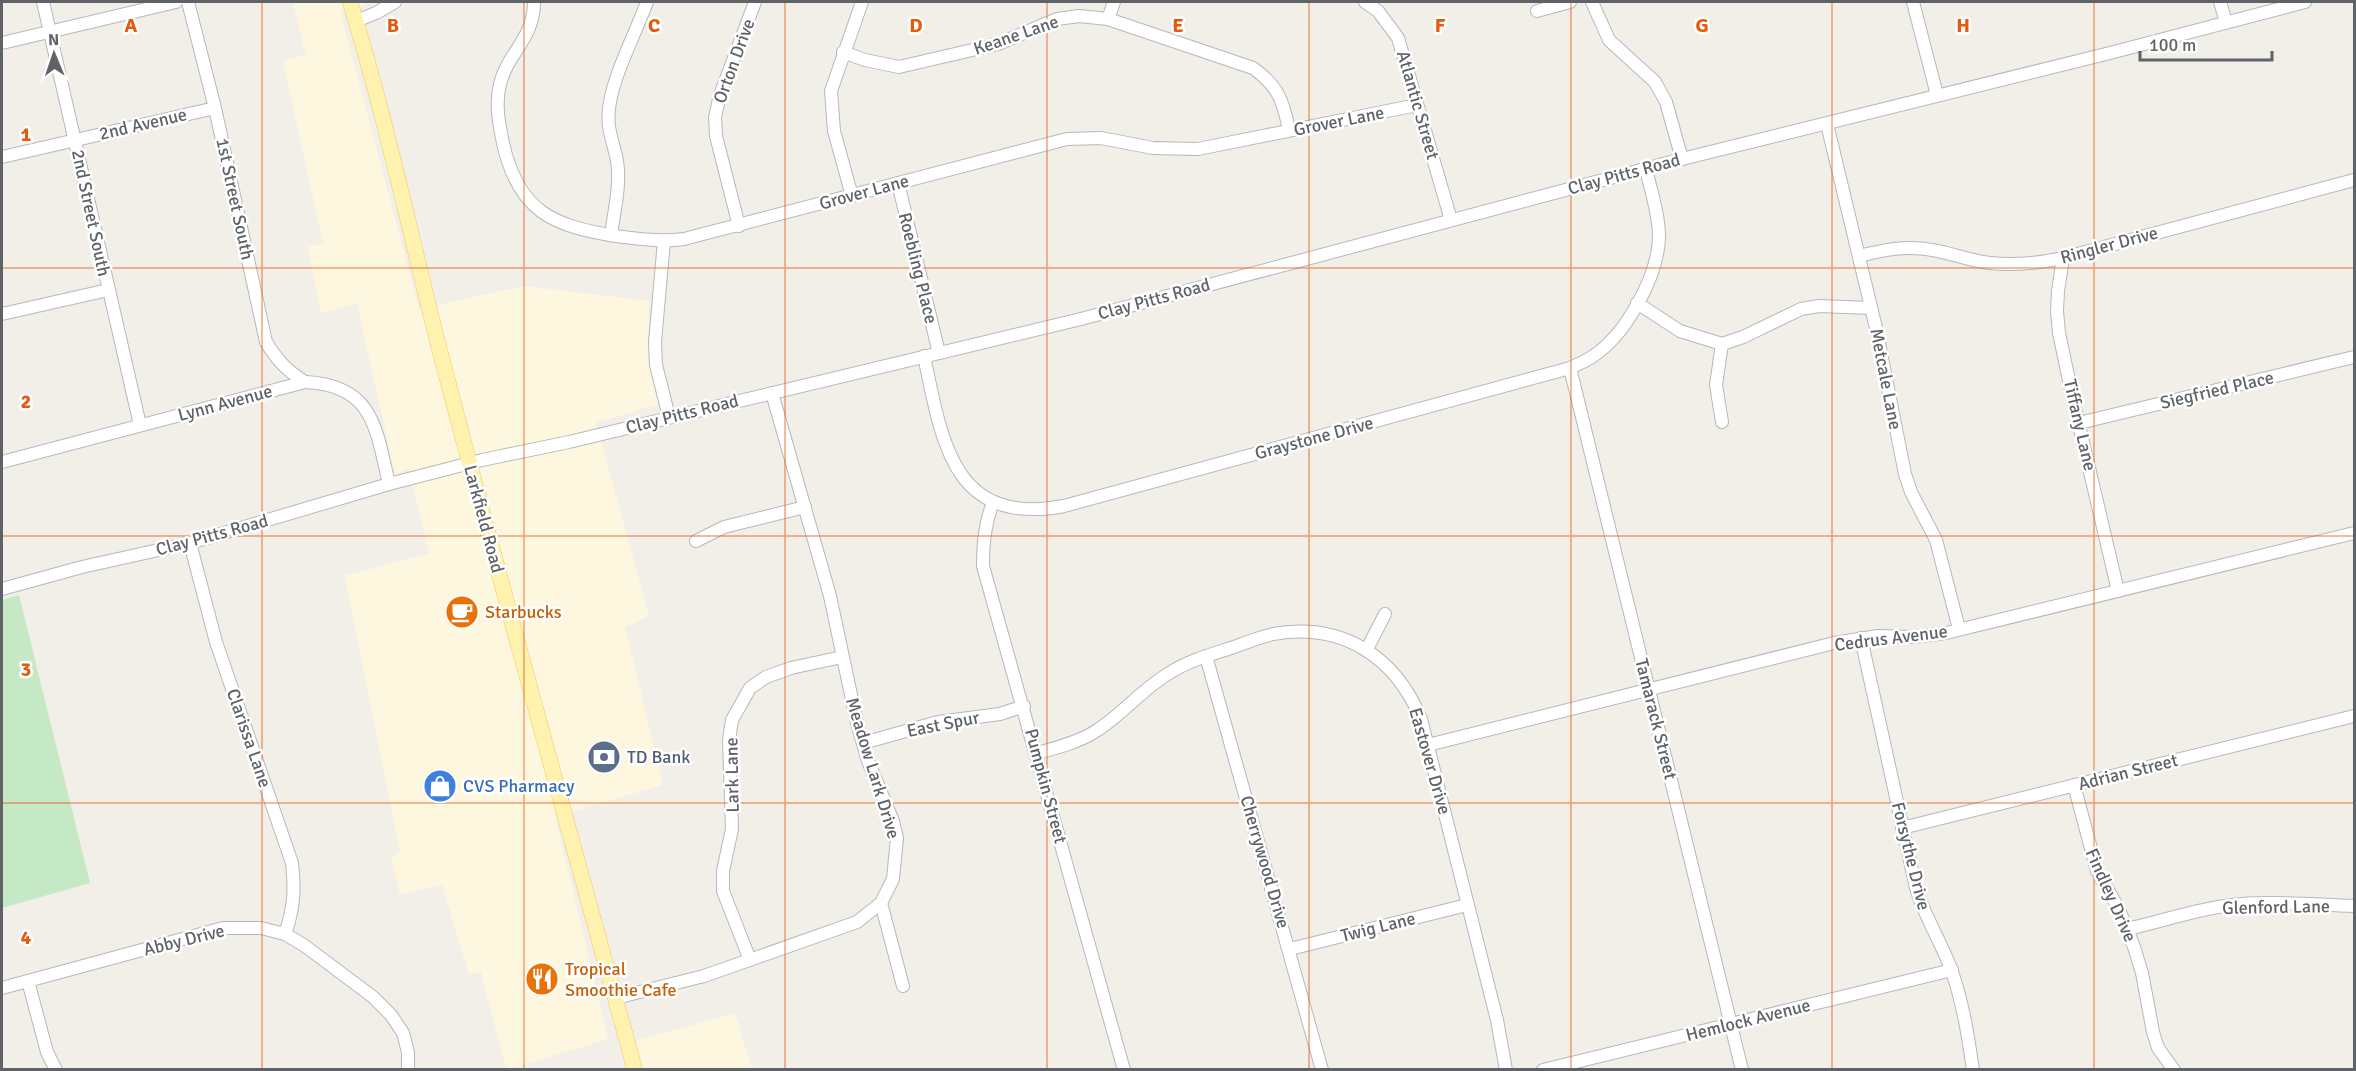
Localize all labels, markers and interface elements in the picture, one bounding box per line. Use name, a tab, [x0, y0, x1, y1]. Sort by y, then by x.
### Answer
street label: Keane Lane	[971, 10, 1061, 60]
text: A	[125, 13, 138, 38]
text: B	[387, 13, 399, 38]
text: C	[648, 13, 660, 38]
text: D	[909, 13, 923, 38]
text: E	[1172, 13, 1184, 38]
text: F	[1435, 13, 1446, 38]
text: G	[1695, 13, 1709, 38]
text: H	[1956, 13, 1970, 38]
street label: Orton Drive	[709, 16, 759, 106]
north arrow	[24, 24, 84, 84]
scale bar	[2140, 24, 2272, 62]
text: N	[48, 30, 59, 50]
text: 100 m	[2149, 34, 2196, 56]
street label: Atlantic Street	[1392, 48, 1444, 162]
street label: Grover Lane	[1292, 101, 1386, 141]
street label: 2nd Avenue	[97, 103, 189, 145]
text: 1	[21, 122, 32, 147]
street label: 1st Street South	[211, 136, 259, 262]
street label: 2nd Street South	[67, 148, 115, 278]
street label: Clay Pitts Road	[1565, 148, 1683, 200]
street label: Grover Lane	[817, 169, 911, 215]
street label: Roebling Place	[894, 210, 942, 326]
street label: Ringler Drive	[2058, 221, 2160, 269]
street label: Clay Pitts Road	[1095, 273, 1213, 325]
street label: Metcale Lane	[1865, 327, 1907, 431]
street label: Siegfried Place	[2158, 366, 2276, 414]
street label: Tiffany Lane	[2059, 377, 2101, 473]
street label: Lynn Avenue	[175, 380, 275, 426]
text: 2	[21, 389, 31, 414]
street label: Clay Pitts Road	[623, 389, 741, 439]
street label: Graystone Drive	[1252, 412, 1376, 464]
street label: Larkfield Road	[459, 463, 509, 575]
street label: Clay Pitts Road	[153, 509, 271, 561]
cafe icon: Starbucks	[444, 594, 480, 630]
place label: Starbucks	[485, 601, 562, 623]
street label: Cedrus Avenue	[1833, 620, 1949, 656]
street label: Tamarack Street	[1630, 656, 1682, 782]
text: 3	[21, 657, 31, 682]
street label: Clarissa Lane	[222, 686, 276, 790]
street label: Meadow Lark Drive	[841, 695, 905, 841]
street label: Eastover Drive	[1404, 705, 1456, 817]
street label: East Spur	[905, 706, 981, 742]
street label: Pumpkin Street	[1020, 726, 1072, 846]
street label: Lark Lane	[720, 737, 744, 813]
bank icon: TD Bank	[586, 739, 622, 775]
place label: TD Bank	[627, 746, 690, 768]
street label: Adrian Street	[2076, 749, 2180, 795]
shop icon: CVS Pharmacy	[422, 768, 458, 804]
place label: CVS Pharmacy	[463, 775, 575, 797]
street label: Cherrywood Drive	[1236, 793, 1294, 931]
street label: Forsythe Drive	[1887, 800, 1935, 912]
street label: Findley Drive	[2081, 845, 2141, 945]
street label: Glenford Lane	[2222, 895, 2330, 919]
street label: Twig Lane	[1338, 907, 1418, 947]
street label: Abby Drive	[141, 919, 227, 961]
text: 4	[21, 925, 32, 950]
place label: Tropical Smoothie Cafe	[565, 958, 677, 1001]
restaurant icon: Tropical Smoothie Cafe	[524, 961, 560, 997]
street label: Hemlock Avenue	[1683, 994, 1813, 1046]

